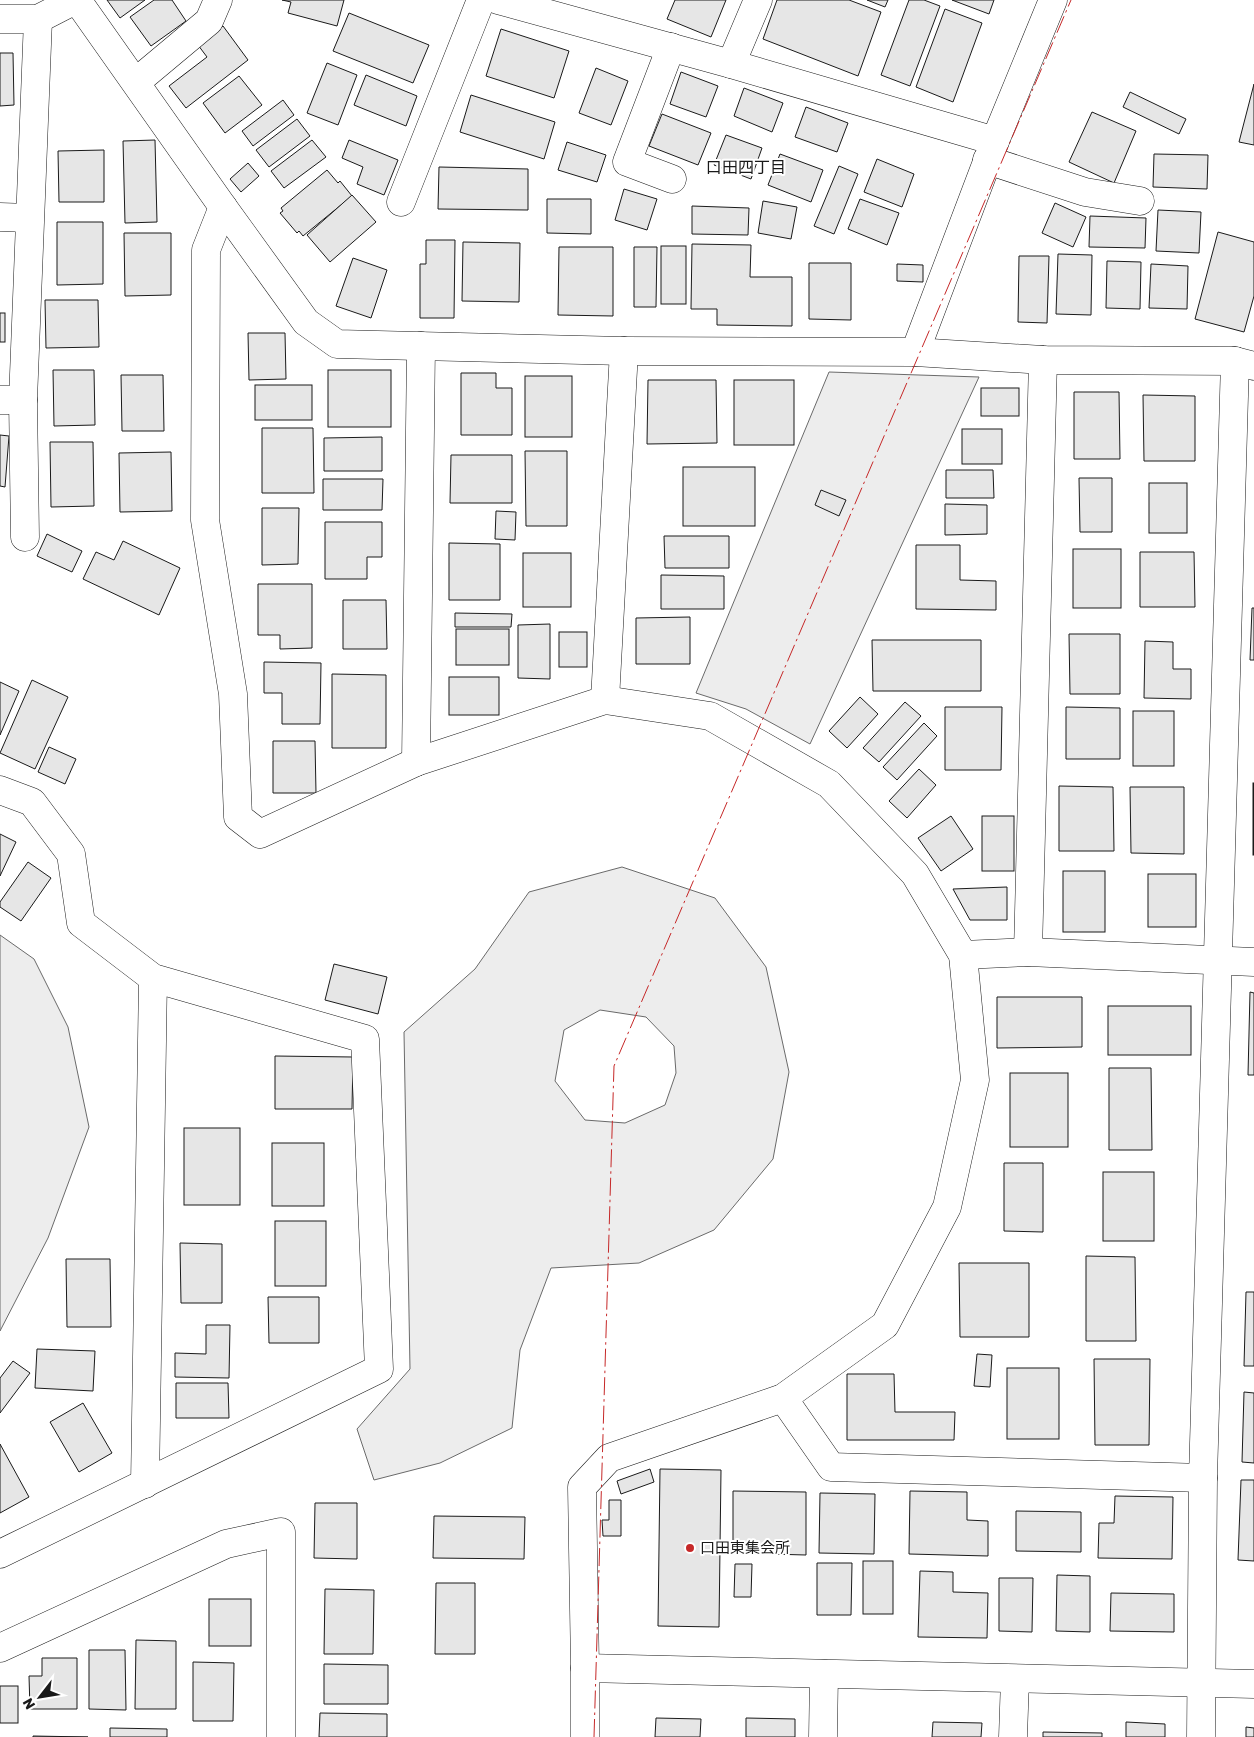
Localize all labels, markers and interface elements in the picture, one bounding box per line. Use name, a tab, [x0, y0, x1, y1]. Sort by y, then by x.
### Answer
district label: 口田四丁目	[706, 158, 786, 177]
place label: 口田東集会所	[700, 1539, 790, 1557]
marker: 口田東集会所	[684, 1542, 696, 1554]
north arrow	[15, 1672, 65, 1722]
text: N	[19, 1695, 39, 1712]

